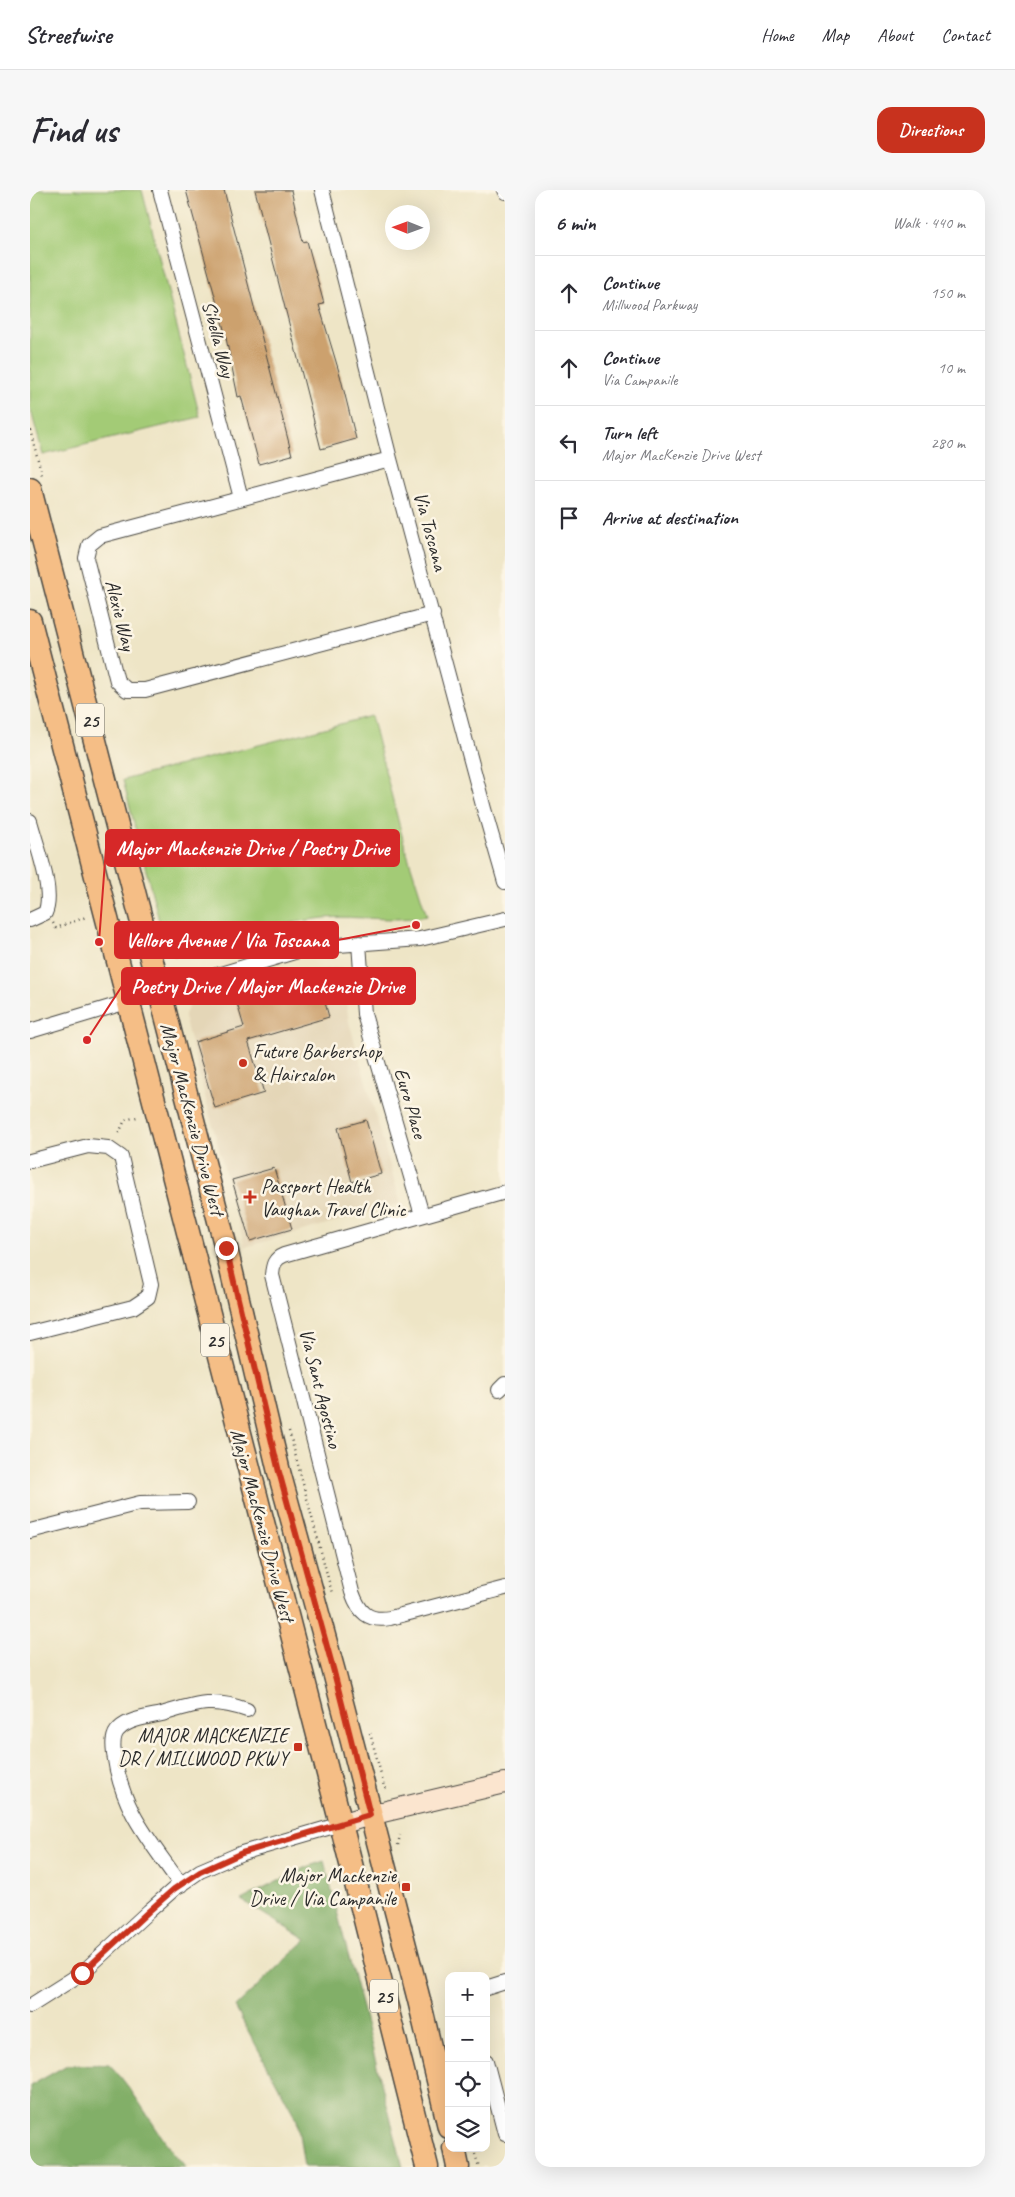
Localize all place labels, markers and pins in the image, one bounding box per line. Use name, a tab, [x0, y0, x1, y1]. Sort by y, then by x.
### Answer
callout: Major Mackenzie Drive / Poetry Drive	[106, 830, 399, 866]
callout: Vellore Avenue / Via Toscana	[115, 922, 338, 958]
callout: Poetry Drive / Major Mackenzie Drive	[122, 968, 415, 1004]
place label: Future Barbershop & Hairsalon	[253, 1039, 383, 1087]
marker: Future Barbershop & Hairsalon	[237, 1057, 249, 1069]
place label: Passport Health Vaughan Travel Clinic	[261, 1174, 406, 1222]
marker: Passport Health Vaughan Travel Clinic	[243, 1190, 257, 1204]
place label: MAJOR MACKENZIE DR / MILLWOOD PKWY	[118, 1723, 291, 1771]
marker: MAJOR MACKENZIE DR / MILLWOOD PKWY	[292, 1741, 304, 1753]
place label: Major Mackenzie Drive / Via Campanile	[249, 1863, 397, 1911]
marker: Major Mackenzie Drive / Via Campanile	[400, 1881, 412, 1893]

